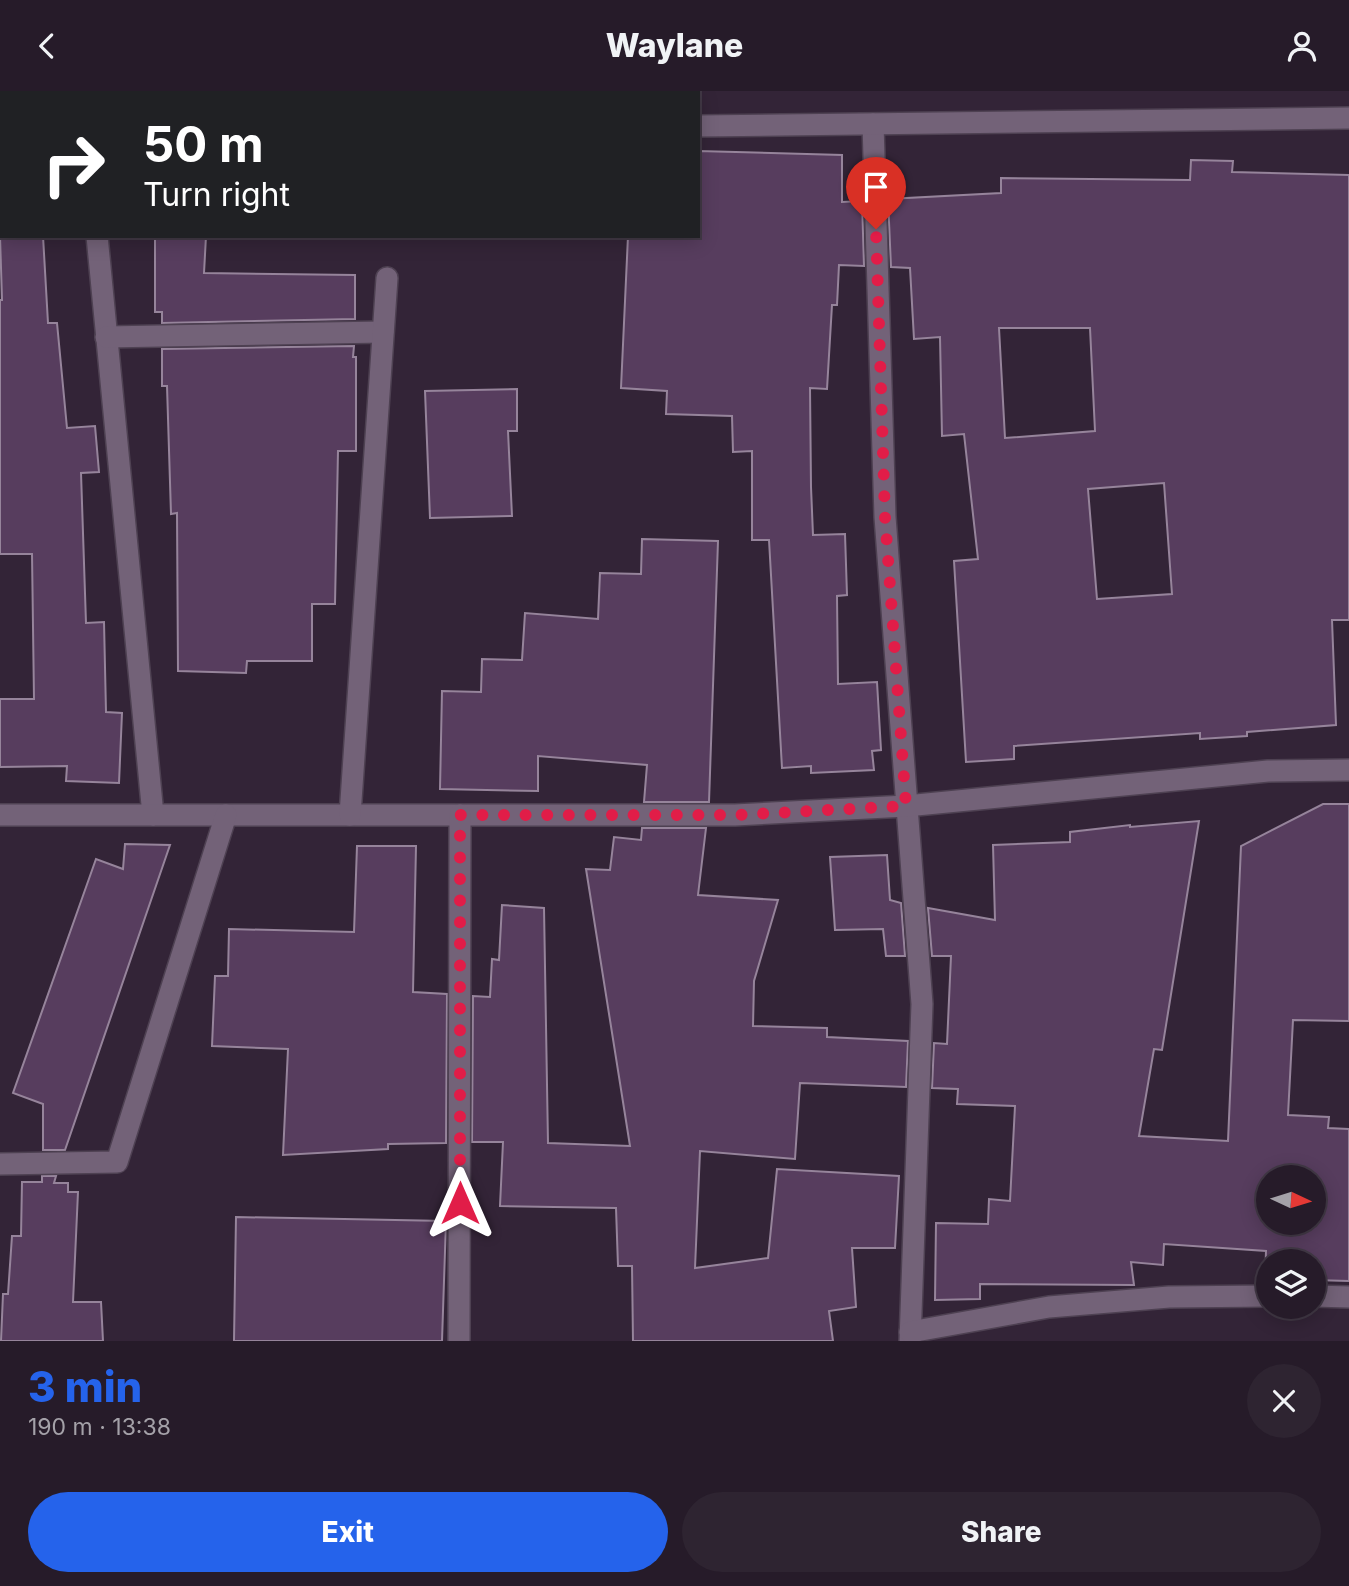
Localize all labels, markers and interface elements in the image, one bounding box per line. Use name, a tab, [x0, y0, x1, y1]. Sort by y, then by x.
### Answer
text: Waylane	[606, 26, 743, 65]
icon: back	[28, 27, 66, 65]
icon: person	[1283, 27, 1321, 65]
text: 50 m	[143, 115, 264, 174]
icon: right	[28, 119, 119, 210]
pin	[846, 157, 906, 229]
icon: arrive	[857, 168, 895, 206]
text: Turn right	[143, 175, 290, 214]
north arrow	[1256, 1165, 1326, 1235]
map controls	[1256, 1165, 1326, 1319]
position arrow	[423, 1166, 497, 1240]
button: layers	[1256, 1249, 1326, 1319]
text: 3 min	[28, 1361, 142, 1412]
button: close	[1247, 1364, 1321, 1438]
text: 190 m · 13:38	[28, 1413, 171, 1441]
button: Exit	[28, 1492, 668, 1572]
button: Share	[682, 1492, 1321, 1572]

